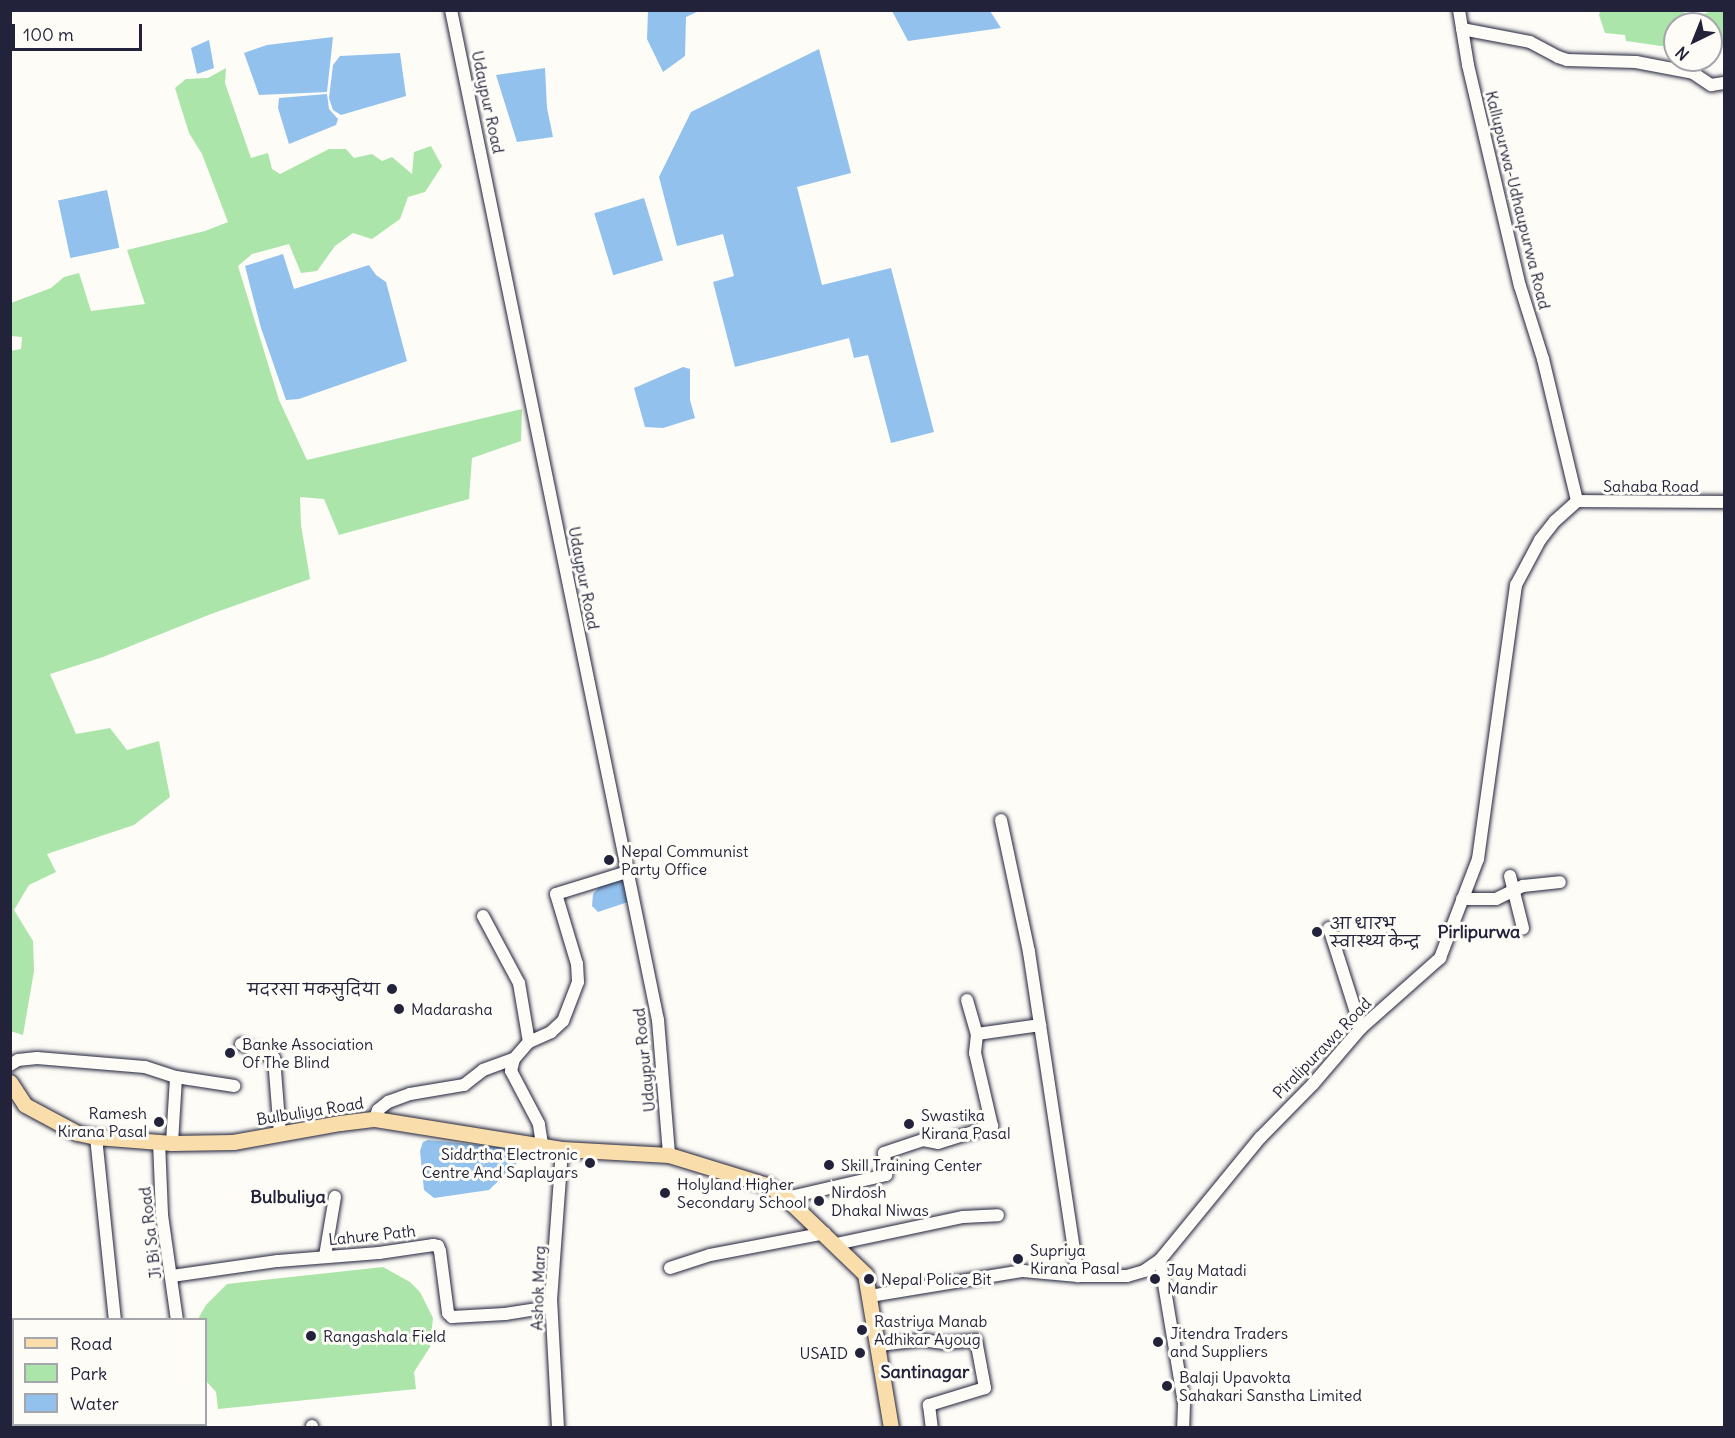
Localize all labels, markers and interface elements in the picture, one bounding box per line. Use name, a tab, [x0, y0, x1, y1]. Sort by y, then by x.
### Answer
scale bar	[15, 12, 146, 50]
north arrow	[1663, 12, 1723, 72]
text: 100 m	[23, 23, 74, 46]
text: N	[1671, 43, 1693, 65]
street label: Udaypur Road	[468, 49, 508, 155]
street label: Kallupurwa-Udhaupurwa Road	[1482, 89, 1554, 311]
street label: Sahaba Road	[1603, 476, 1699, 496]
street label: Udaypur Road	[565, 525, 603, 631]
place label: Nepal Communist Party Office	[621, 841, 748, 879]
marker: Nepal Communist Party Office	[602, 853, 616, 867]
place label: आ धारभु स्वास्थ्य केन्द्र	[1330, 913, 1420, 951]
district label: Pirlipurwa	[1438, 921, 1520, 943]
marker: आ धारभु स्वास्थ्य केन्द्र	[1308, 923, 1326, 941]
place label: मदरसा मकसुदिया	[247, 979, 380, 999]
marker: मदरसा मकसुदिया	[385, 982, 399, 996]
street label: Piralipurawa Road	[1269, 994, 1375, 1102]
place label: Madarasha	[411, 999, 493, 1019]
marker: Madarasha	[392, 1002, 406, 1016]
street label: Udaypur Road	[629, 1007, 659, 1113]
place label: Banke Association Of The Blind	[242, 1034, 373, 1072]
marker: Banke Association Of The Blind	[223, 1046, 237, 1060]
street label: Bulbuliya Road	[255, 1093, 365, 1129]
place label: Ramesh Kirana Pasal	[57, 1103, 147, 1141]
place label: Swastika Kirana Pasal	[921, 1105, 1011, 1143]
marker: Ramesh Kirana Pasal	[152, 1115, 166, 1129]
marker: Swastika Kirana Pasal	[902, 1117, 916, 1131]
place label: Siddrtha Electronic Centre And Saplayars	[422, 1144, 578, 1182]
place label: Skill Training Center	[841, 1155, 982, 1175]
marker: Siddrtha Electronic Centre And Saplayars	[583, 1156, 597, 1170]
marker: Skill Training Center	[822, 1158, 836, 1172]
place label: Holyland Higher Secondary School	[677, 1174, 807, 1212]
place label: Nirdosh Dhakal Niwas	[831, 1182, 929, 1220]
street label: Ji Bi Sa Road	[135, 1186, 165, 1280]
district label: Bulbuliya	[250, 1186, 326, 1208]
marker: Holyland Higher Secondary School	[658, 1186, 672, 1200]
marker: Nirdosh Dhakal Niwas	[812, 1194, 826, 1208]
street label: Lahure Path	[327, 1221, 417, 1249]
place label: Supriya Kirana Pasal	[1030, 1240, 1120, 1278]
street label: Ashok Marg	[527, 1245, 549, 1331]
marker: Supriya Kirana Pasal	[1011, 1252, 1025, 1266]
place label: Jay Matadi Mandir	[1167, 1260, 1247, 1298]
place label: Nepal Police Bit	[881, 1269, 991, 1289]
marker: Nepal Police Bit	[862, 1272, 876, 1286]
marker: Jay Matadi Mandir	[1148, 1272, 1162, 1286]
place label: Rastriya Manab Adhikar Ayoug	[874, 1311, 987, 1349]
legend	[12, 1318, 207, 1426]
marker: Rastriya Manab Adhikar Ayoug	[855, 1323, 869, 1337]
place label: Jitendra Traders and Suppliers	[1170, 1323, 1288, 1361]
place label: Rangashala Field	[323, 1326, 446, 1346]
marker: Rangashala Field	[304, 1329, 318, 1343]
text: Road	[70, 1332, 112, 1355]
marker: Jitendra Traders and Suppliers	[1151, 1335, 1165, 1349]
place label: USAID	[800, 1343, 848, 1363]
marker: USAID	[853, 1346, 867, 1360]
district label: Santinagar	[881, 1361, 969, 1383]
text: Park	[70, 1362, 107, 1385]
place label: Balaji Upavokta Sahakari Sanstha Limited	[1179, 1367, 1362, 1405]
marker: Balaji Upavokta Sahakari Sanstha Limited	[1160, 1379, 1174, 1393]
text: Water	[70, 1392, 119, 1415]

